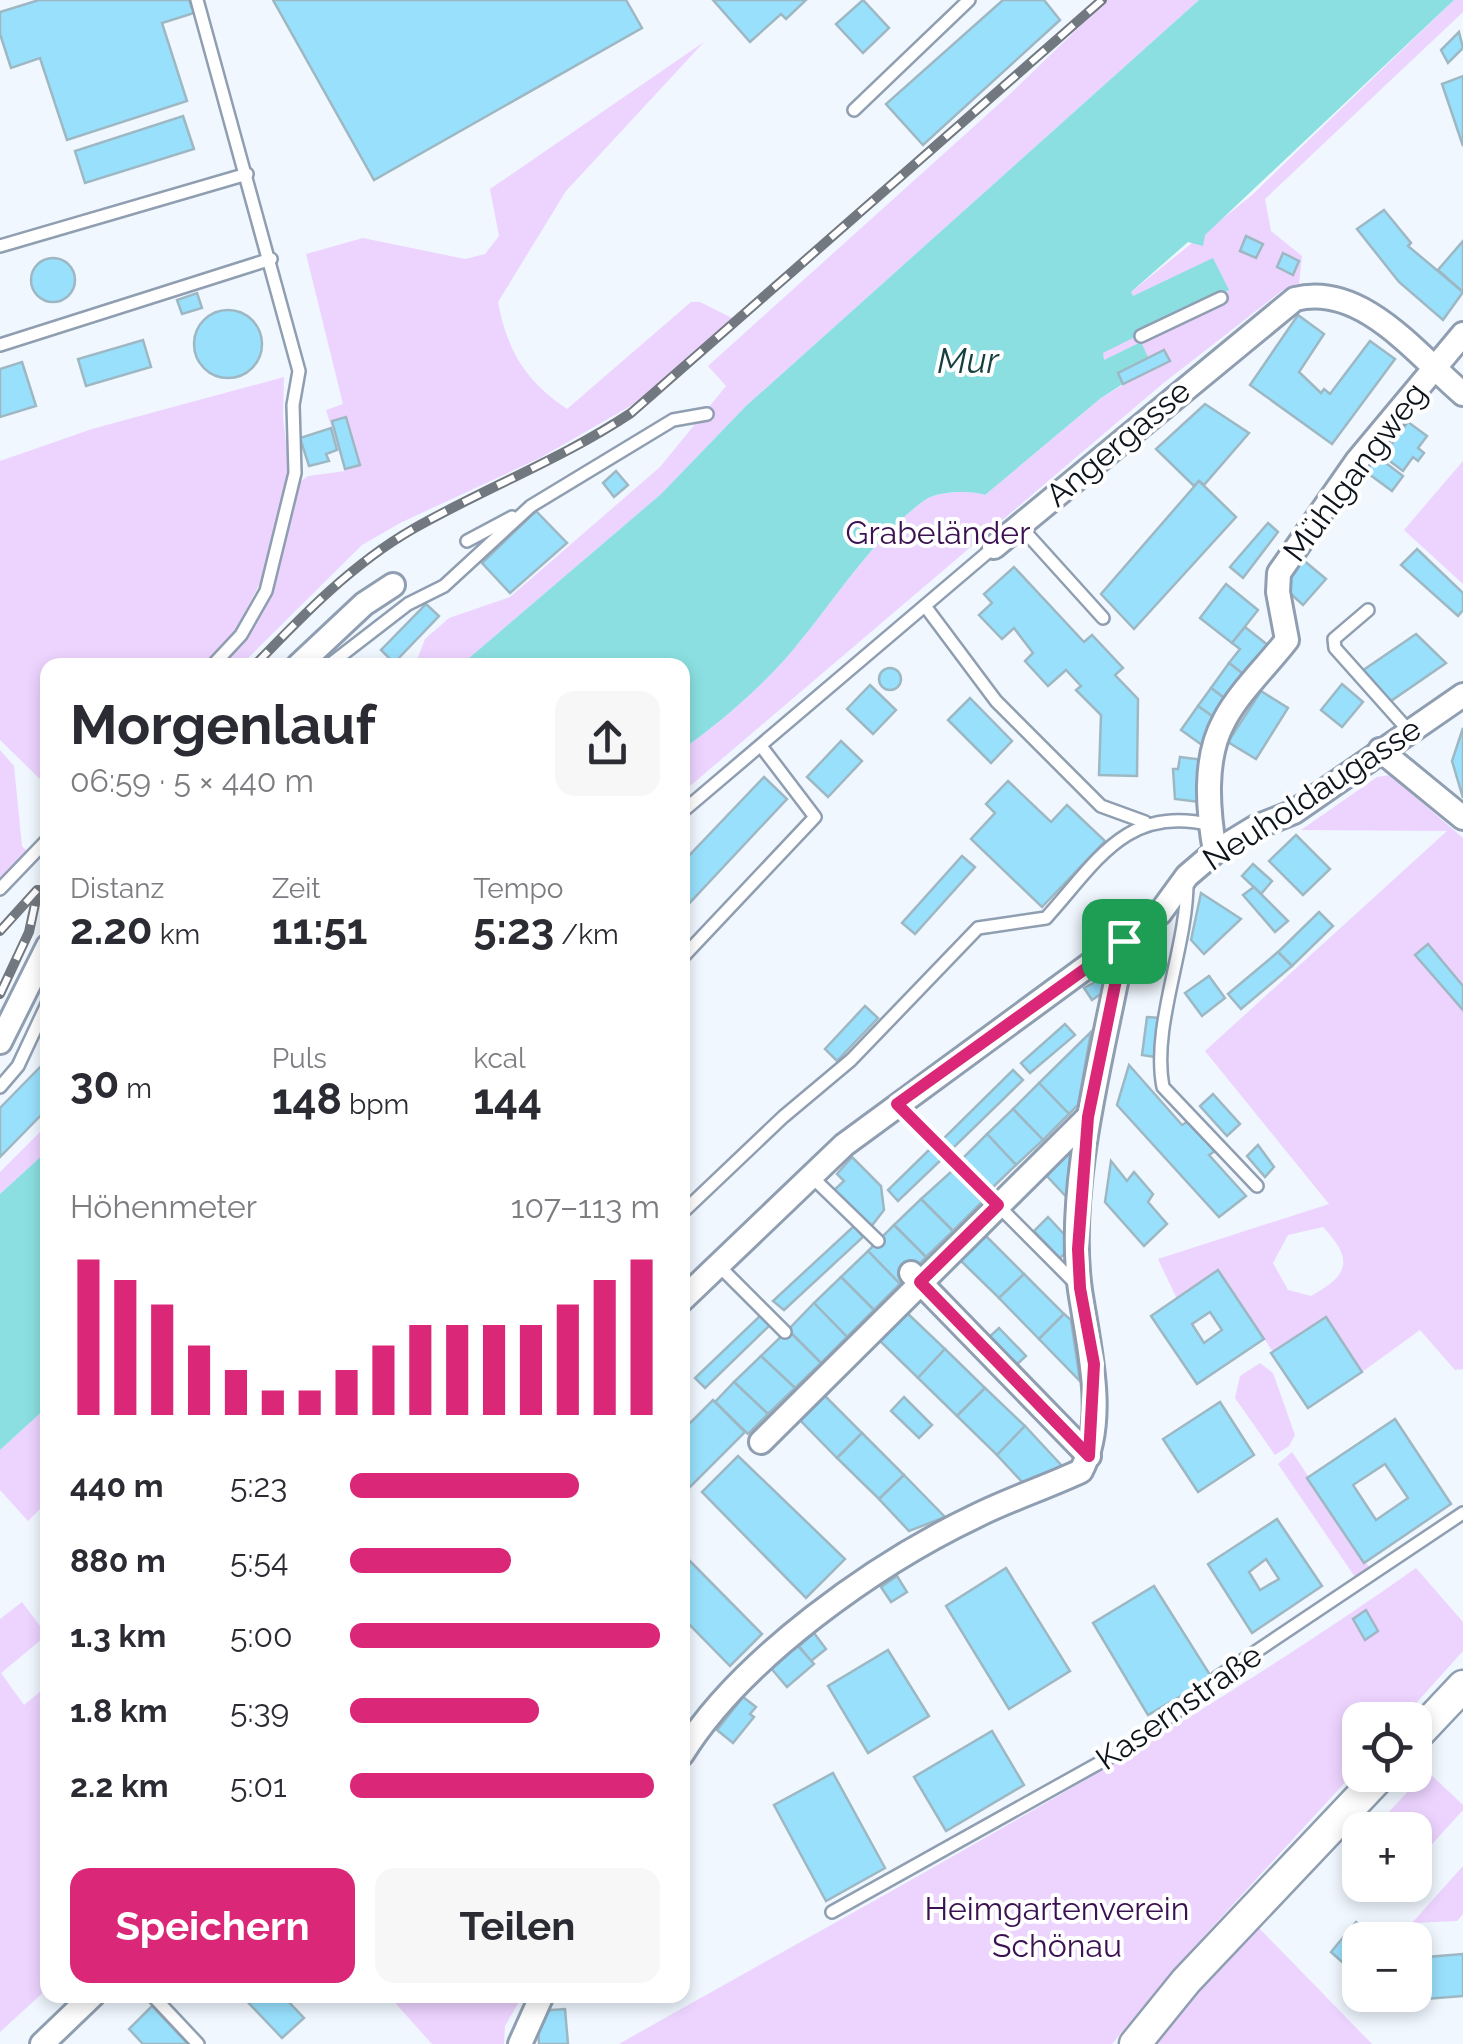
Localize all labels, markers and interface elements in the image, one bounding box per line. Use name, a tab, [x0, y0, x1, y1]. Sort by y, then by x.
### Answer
water label: Mur	[937, 340, 1000, 381]
street label: Angergasse	[1038, 372, 1197, 514]
street label: Mühlgangweg	[1275, 375, 1434, 568]
park label: Grabeländer	[846, 514, 1030, 551]
button: share	[555, 691, 660, 796]
text: Morgenlauf	[70, 692, 376, 757]
street label: Neuholdaugasse	[1196, 709, 1427, 878]
text: 06:59 · 5 × 440 m	[70, 762, 314, 799]
text: Distanz	[70, 872, 164, 905]
text: Zeit	[272, 872, 321, 905]
text: Tempo	[473, 872, 563, 905]
pin	[1082, 899, 1167, 984]
text: 2.20	[70, 905, 153, 954]
text: 11:51	[272, 905, 368, 954]
text: 5:23	[473, 905, 554, 954]
icon: arrive	[1097, 914, 1152, 969]
text: km	[153, 918, 200, 951]
text: /km	[554, 918, 619, 951]
text: Puls	[272, 1042, 327, 1075]
text: kcal	[473, 1042, 526, 1075]
text: 30	[70, 1059, 119, 1108]
text: m	[119, 1072, 152, 1105]
text: 148	[272, 1075, 342, 1124]
text: 144	[473, 1075, 542, 1124]
text: bpm	[342, 1088, 409, 1121]
text: Höhenmeter	[70, 1188, 257, 1225]
text: 107–113 m	[511, 1188, 660, 1225]
text: 440 m	[70, 1467, 164, 1504]
text: 5:23	[230, 1467, 287, 1504]
text: 880 m	[70, 1542, 166, 1579]
text: 5:54	[230, 1542, 288, 1579]
text: 1.3 km	[70, 1617, 166, 1654]
text: 5:00	[230, 1617, 293, 1654]
street label: Kasernstraße	[1089, 1636, 1269, 1777]
text: 1.8 km	[70, 1692, 168, 1729]
text: 5:39	[230, 1692, 289, 1729]
map controls	[1342, 1702, 1432, 2012]
button: locate	[1342, 1702, 1432, 1792]
text: 2.2 km	[70, 1767, 169, 1804]
text: 5:01	[230, 1767, 287, 1804]
button: +	[1342, 1812, 1432, 1902]
button: Speichern	[70, 1868, 355, 1983]
button: Teilen	[375, 1868, 660, 1983]
park label: Heimgartenverein Schönau	[925, 1890, 1189, 1964]
button: −	[1342, 1922, 1432, 2012]

